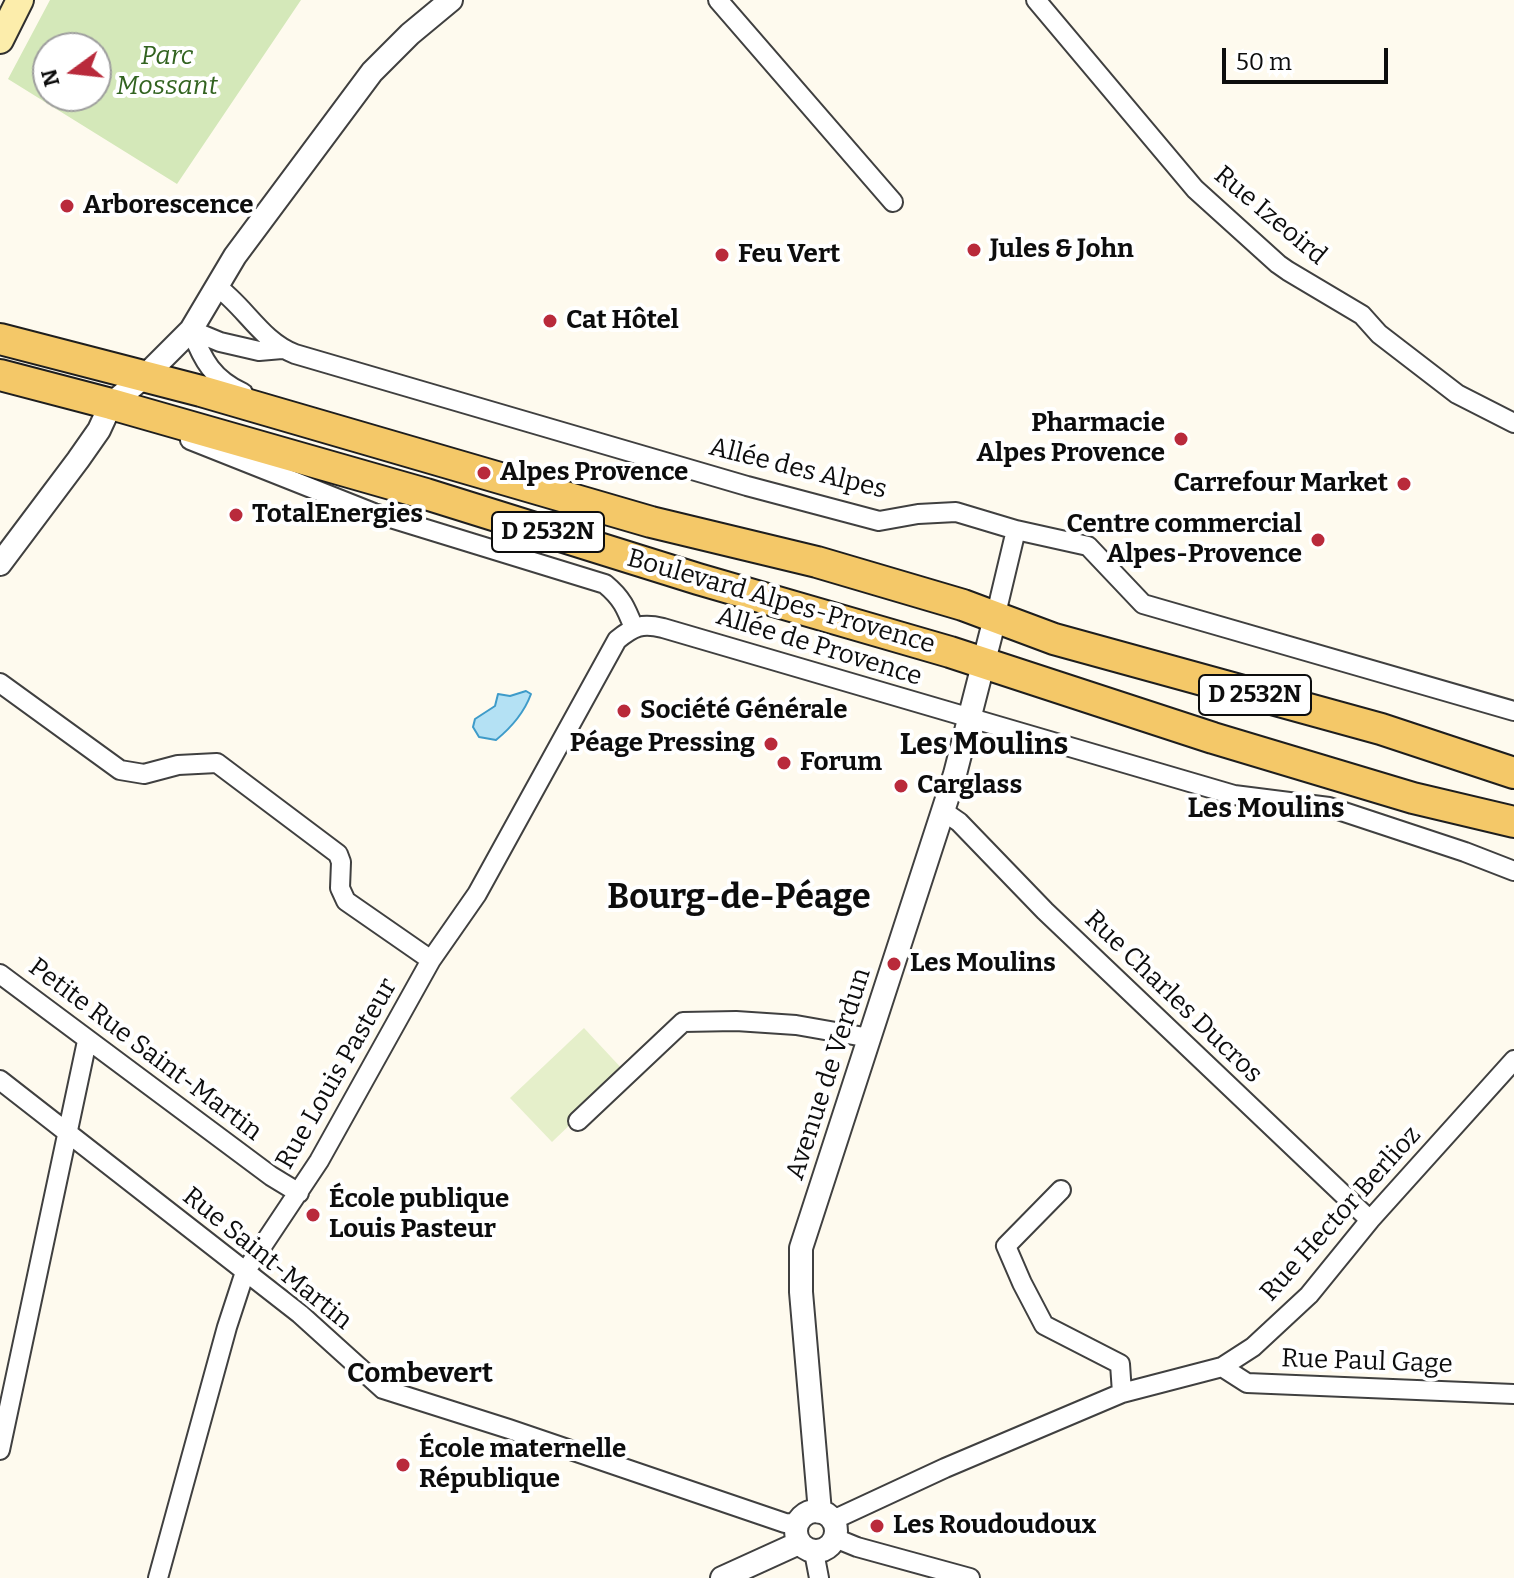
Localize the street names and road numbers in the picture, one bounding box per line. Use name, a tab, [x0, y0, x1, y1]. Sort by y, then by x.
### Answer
street label: Rue Izeoird	[1207, 160, 1333, 272]
street label: Allée des Alpes	[706, 432, 890, 506]
road number: D 2532N	[492, 512, 604, 552]
street label: Boulevard Alpes-Provence	[623, 543, 939, 661]
street label: Allée de Provence	[713, 601, 925, 693]
road number: D 2532N	[1199, 675, 1311, 715]
street label: Rue Charles Ducros	[1078, 904, 1268, 1090]
street label: Petite Rue Saint-Martin	[22, 952, 268, 1148]
street label: Avenue de Verdun	[780, 964, 878, 1184]
street label: Rue Louis Pasteur	[270, 973, 404, 1175]
street label: Rue Hector Berlioz	[1254, 1120, 1428, 1308]
street label: Rue Saint-Martin	[176, 1181, 358, 1337]
street label: Rue Paul Gage	[1281, 1343, 1453, 1381]

